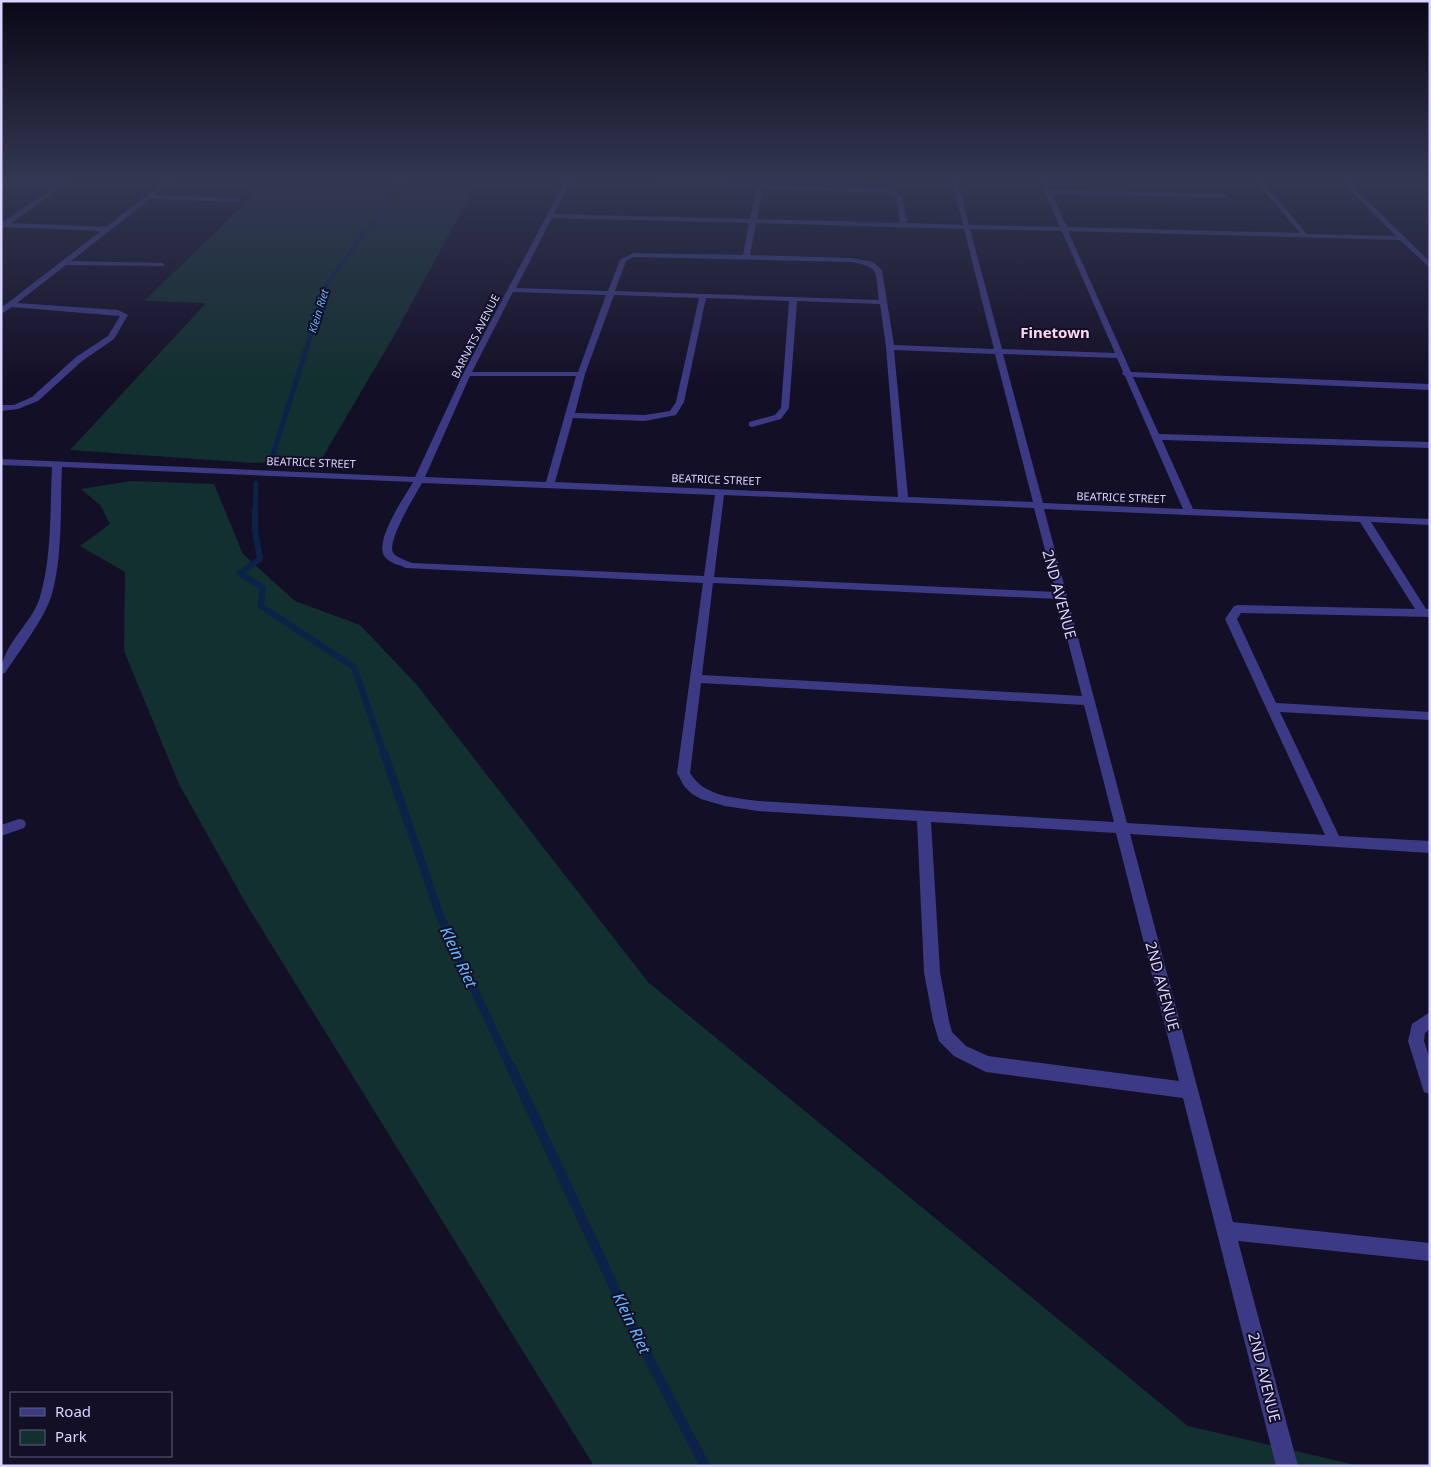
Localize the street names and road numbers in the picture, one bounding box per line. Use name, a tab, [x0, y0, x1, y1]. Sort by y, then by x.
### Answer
street label: BARNATS AVENUE	[447, 291, 503, 381]
street label: BEATRICE STREET	[266, 453, 356, 471]
street label: BEATRICE STREET	[671, 470, 761, 488]
street label: BEATRICE STREET	[1076, 488, 1166, 506]
street label: 2ND AVENUE	[1038, 547, 1082, 641]
street label: 2ND AVENUE	[1141, 939, 1185, 1033]
street label: 2ND AVENUE	[1244, 1330, 1286, 1424]

